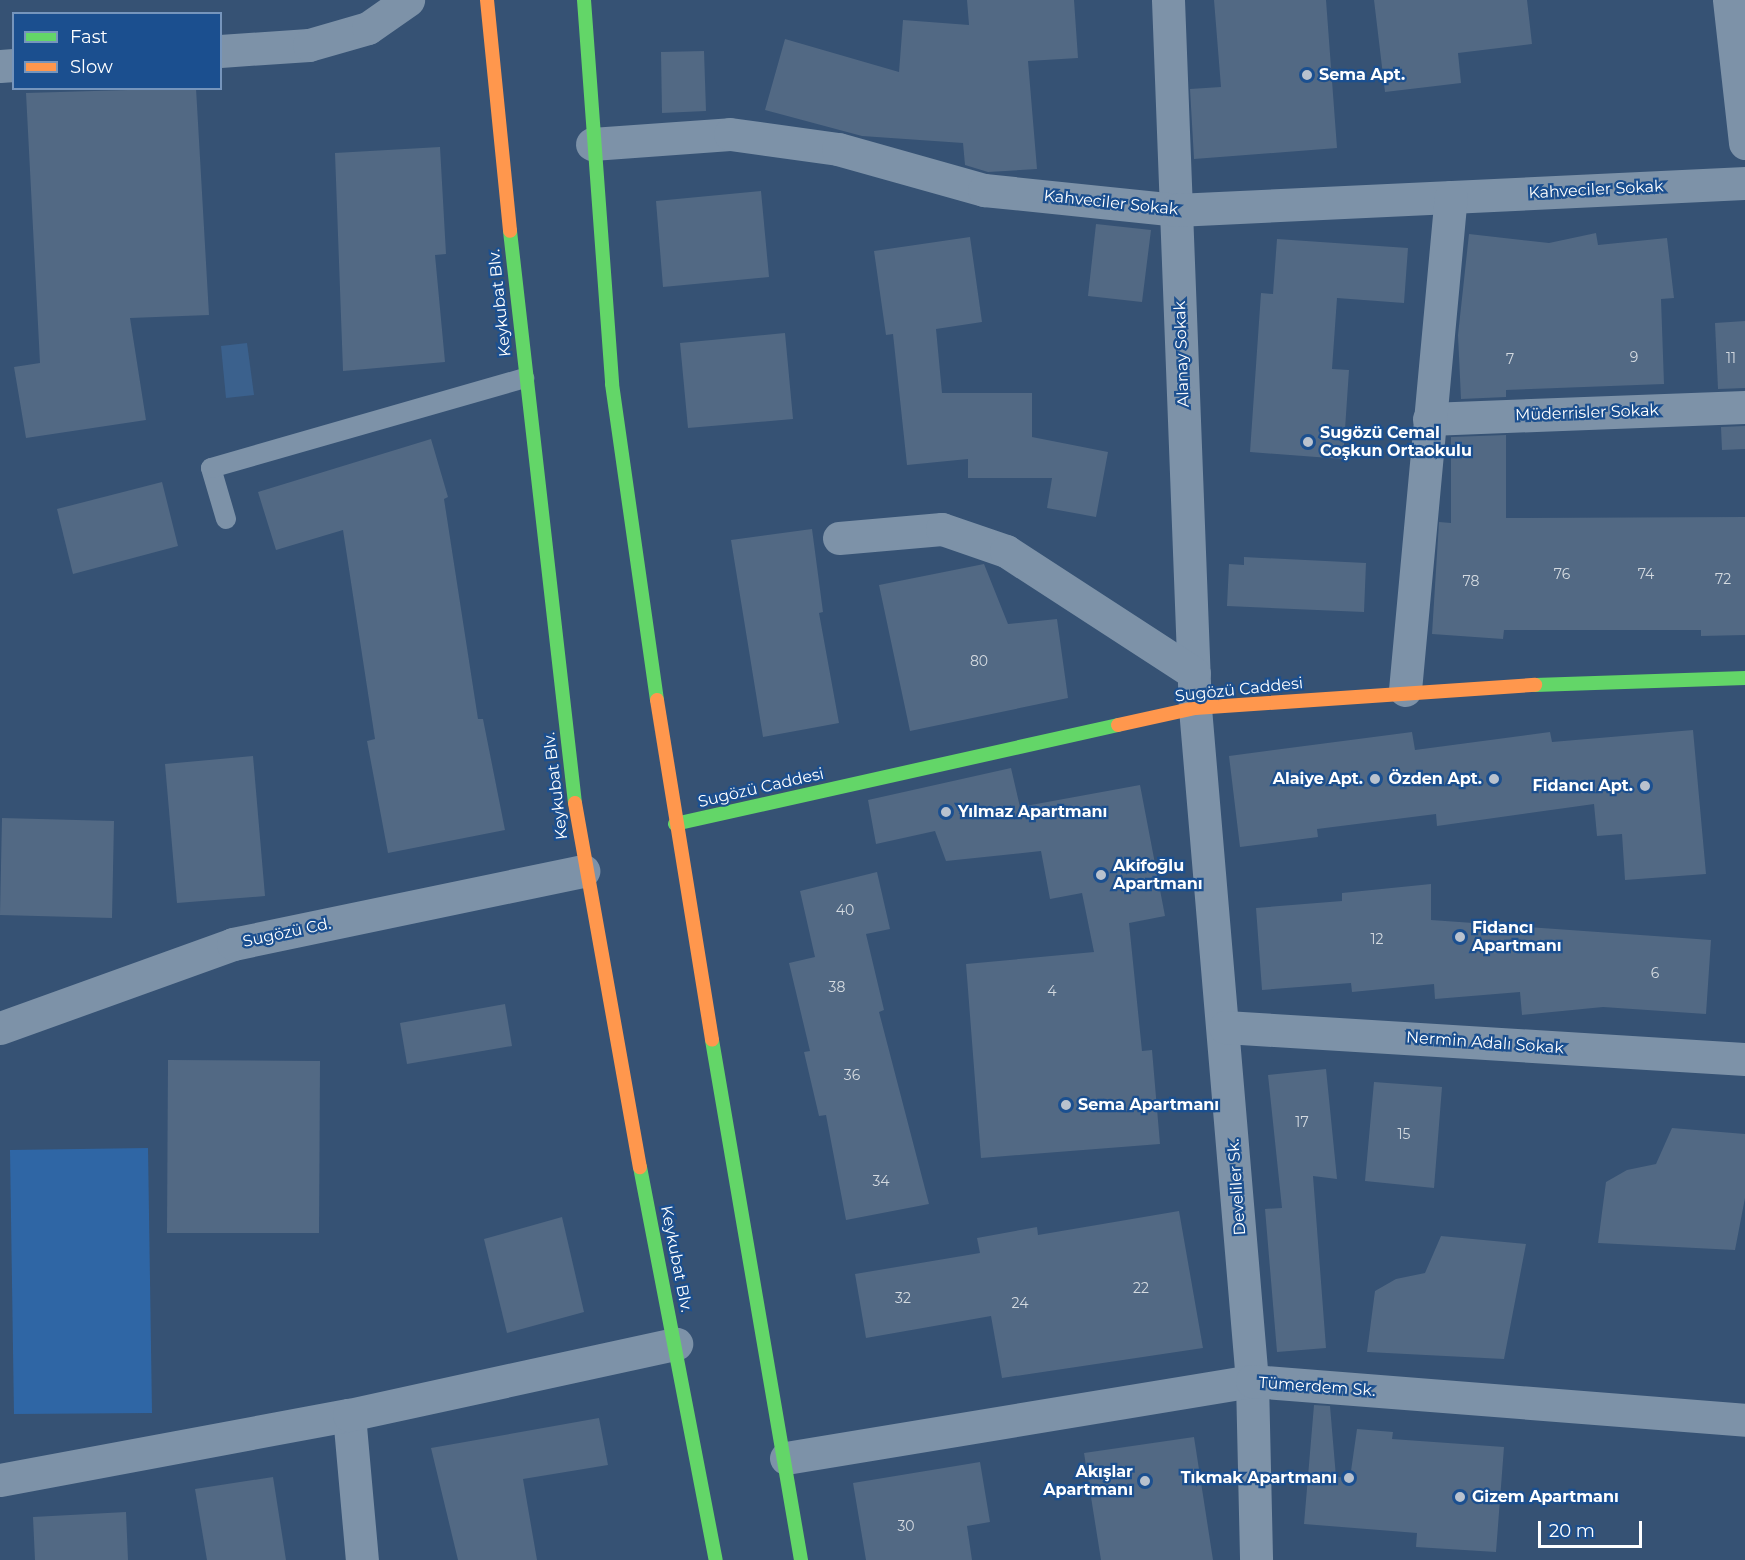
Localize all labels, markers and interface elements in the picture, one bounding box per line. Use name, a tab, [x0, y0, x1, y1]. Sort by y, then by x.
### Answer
legend	[12, 12, 222, 90]
text: Fast	[70, 26, 108, 48]
text: Slow	[70, 56, 113, 78]
place label: Sema Apt.	[1319, 65, 1405, 85]
marker: Sema Apt.	[1300, 68, 1314, 82]
street label: Kahveciler Sokak	[1528, 177, 1664, 203]
street label: Kahveciler Sokak	[1043, 186, 1179, 220]
street label: Keykubat Blv.	[485, 248, 515, 358]
street label: Alanay Sokak	[1171, 301, 1193, 407]
house number: 9	[1630, 349, 1638, 365]
house number: 11	[1726, 350, 1736, 366]
house number: 7	[1506, 351, 1514, 367]
street label: Müderrisler Sokak	[1515, 401, 1659, 425]
place label: Sugözü Cemal Coşkun Ortaokulu	[1320, 423, 1472, 461]
marker: Sugözü Cemal Coşkun Ortaokulu	[1301, 435, 1315, 449]
house number: 76	[1554, 566, 1570, 582]
house number: 74	[1638, 566, 1654, 582]
house number: 72	[1715, 571, 1731, 587]
house number: 78	[1463, 573, 1479, 589]
house number: 80	[970, 653, 988, 669]
street label: Sugözü Caddesi	[1174, 674, 1304, 706]
street label: Keykubat Blv.	[540, 731, 572, 841]
street label: Sugözü Caddesi	[696, 764, 826, 812]
place label: Alaiye Apt.	[1273, 769, 1363, 789]
place label: Özden Apt.	[1389, 769, 1482, 789]
marker: Alaiye Apt.	[1368, 772, 1382, 786]
marker: Özden Apt.	[1487, 772, 1501, 786]
place label: Fidancı Apt.	[1532, 776, 1633, 796]
marker: Fidancı Apt.	[1638, 779, 1652, 793]
place label: Yılmaz Apartmanı	[958, 802, 1107, 822]
marker: Yılmaz Apartmanı	[939, 805, 953, 819]
place label: Akifoğlu Apartmanı	[1113, 856, 1203, 894]
marker: Akifoğlu Apartmanı	[1094, 868, 1108, 882]
house number: 40	[836, 902, 854, 918]
street label: Sugözü Cd.	[241, 914, 333, 952]
place label: Fidancı Apartmanı	[1472, 918, 1562, 956]
marker: Fidancı Apartmanı	[1453, 930, 1467, 944]
house number: 12	[1370, 931, 1384, 947]
house number: 6	[1651, 965, 1659, 981]
house number: 38	[829, 979, 845, 995]
house number: 4	[1047, 983, 1057, 999]
street label: Nermin Adalı Sokak	[1406, 1028, 1564, 1058]
house number: 36	[844, 1067, 860, 1083]
place label: Sema Apartmanı	[1078, 1095, 1219, 1115]
marker: Sema Apartmanı	[1059, 1098, 1073, 1112]
house number: 17	[1295, 1114, 1309, 1130]
house number: 15	[1398, 1126, 1410, 1142]
street label: Develiler Sk.	[1224, 1138, 1250, 1236]
house number: 34	[872, 1173, 890, 1189]
street label: Keykubat Blv.	[656, 1204, 696, 1314]
house number: 22	[1133, 1280, 1149, 1296]
house number: 32	[895, 1290, 911, 1306]
house number: 24	[1012, 1295, 1028, 1311]
street label: Tümerdem Sk.	[1258, 1373, 1376, 1401]
place label: Akışlar Apartmanı	[1043, 1462, 1133, 1500]
place label: Tıkmak Apartmanı	[1181, 1468, 1337, 1488]
marker: Tıkmak Apartmanı	[1342, 1471, 1356, 1485]
marker: Akışlar Apartmanı	[1138, 1474, 1152, 1488]
place label: Gizem Apartmanı	[1472, 1487, 1619, 1507]
marker: Gizem Apartmanı	[1453, 1490, 1467, 1504]
scale bar	[1541, 1509, 1644, 1547]
house number: 30	[897, 1518, 915, 1534]
text: 20 m	[1549, 1520, 1595, 1542]

